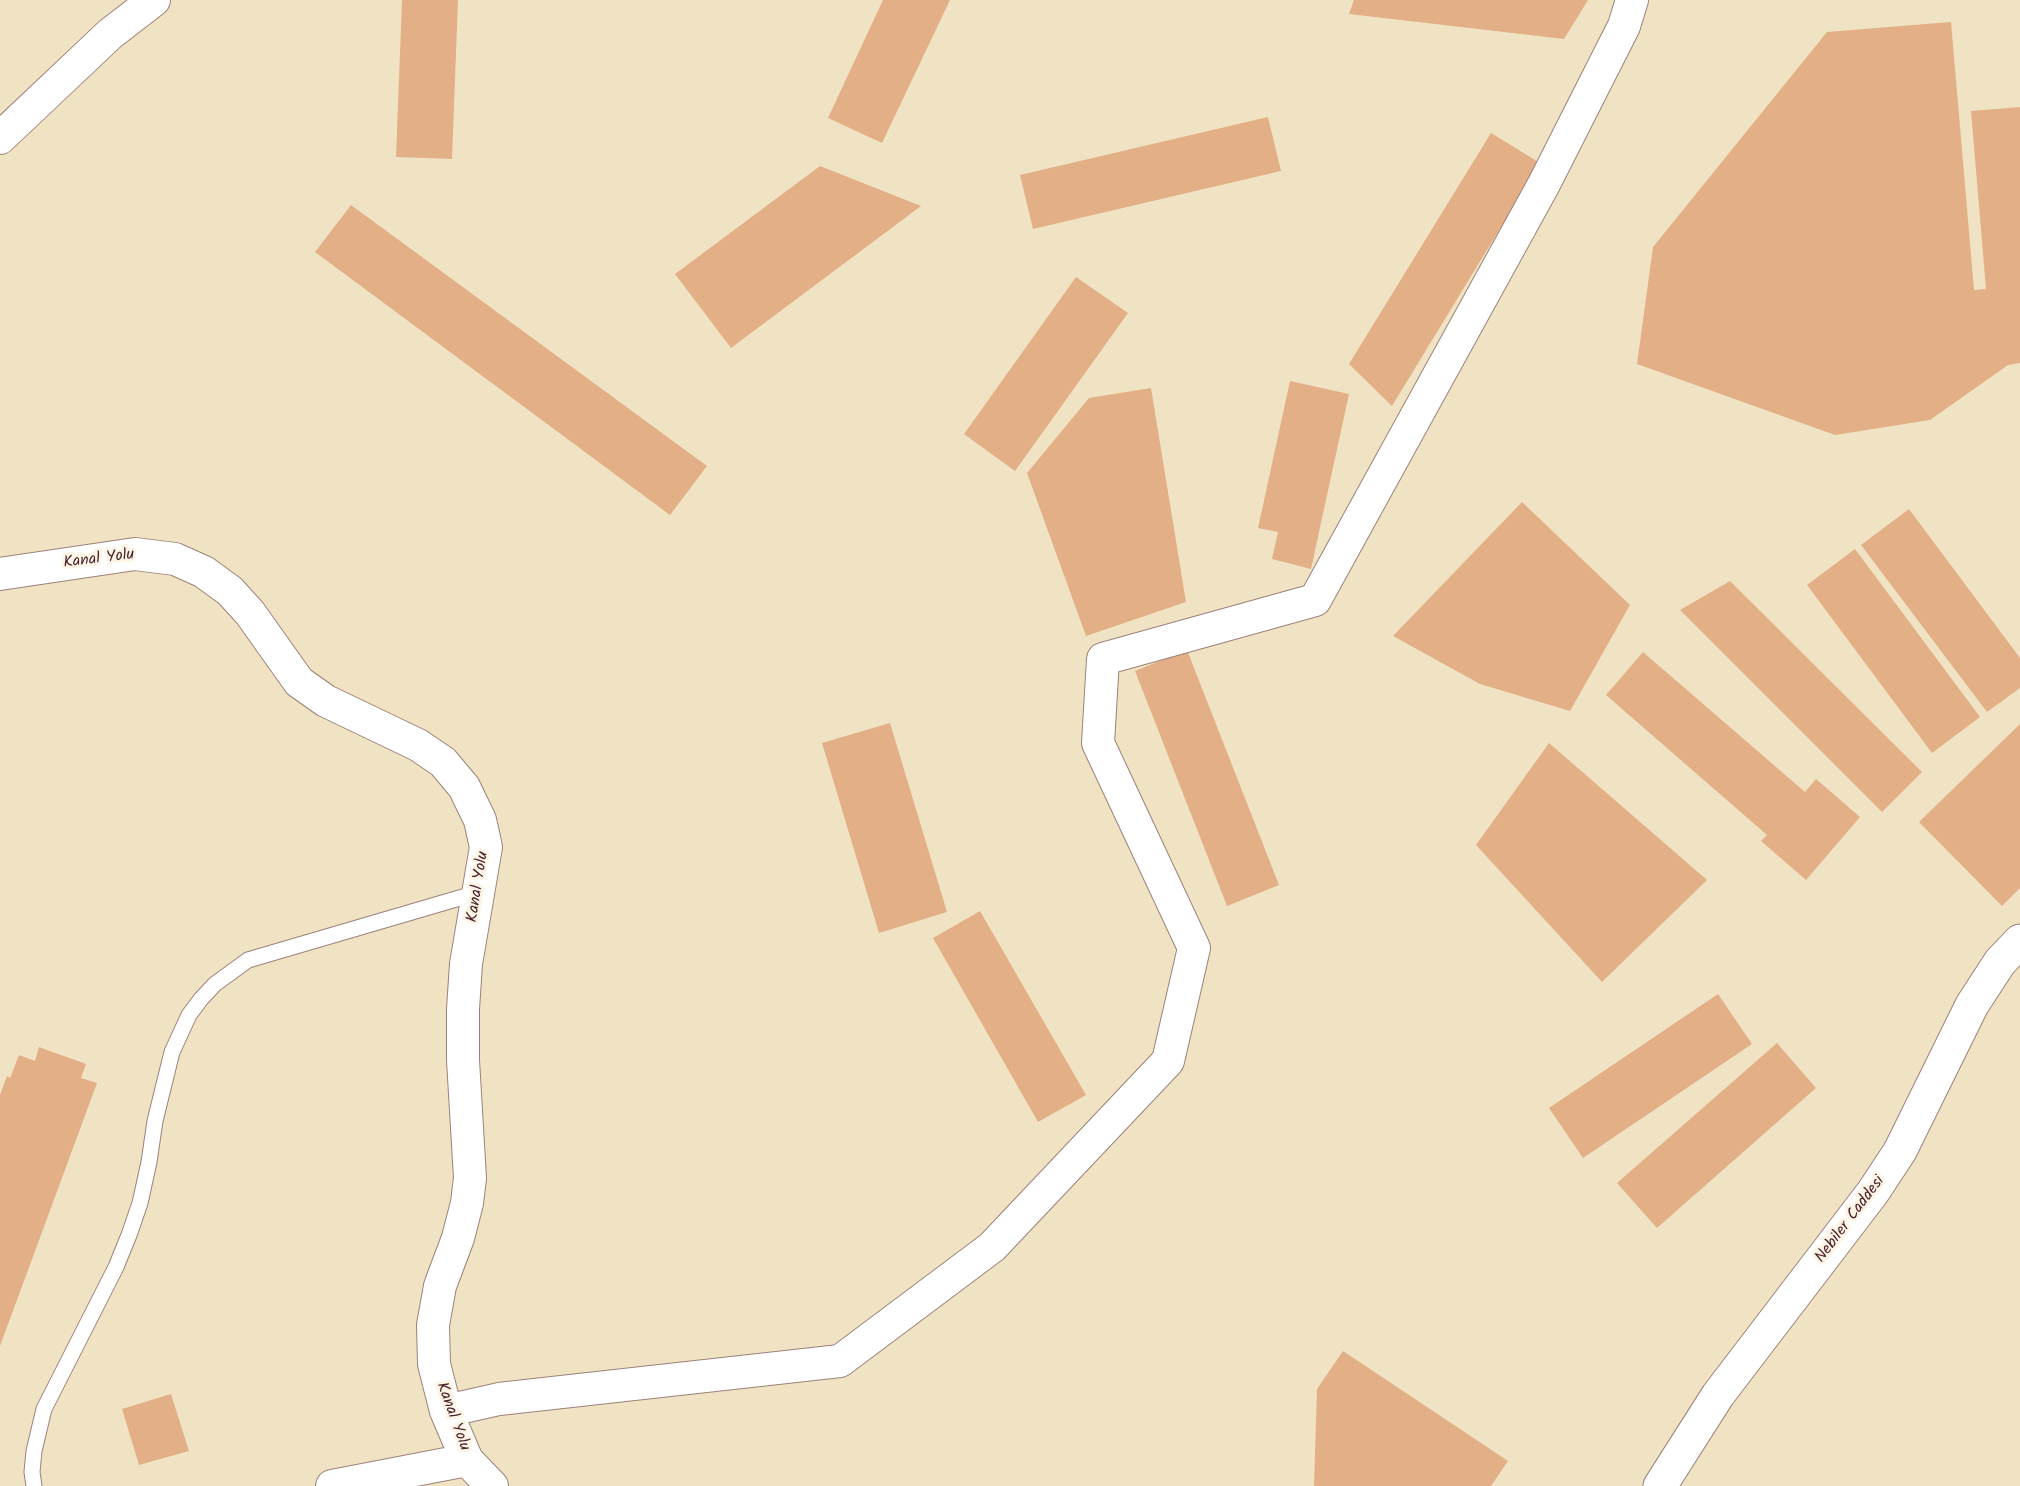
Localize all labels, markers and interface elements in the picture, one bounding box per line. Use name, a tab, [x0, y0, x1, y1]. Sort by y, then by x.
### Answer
street label: Kanal Yolu	[62, 546, 136, 574]
street label: Kanal Yolu	[464, 850, 494, 924]
street label: Nebiler Caddesi	[1812, 1173, 1890, 1267]
street label: Kanal Yolu	[431, 1380, 473, 1454]

